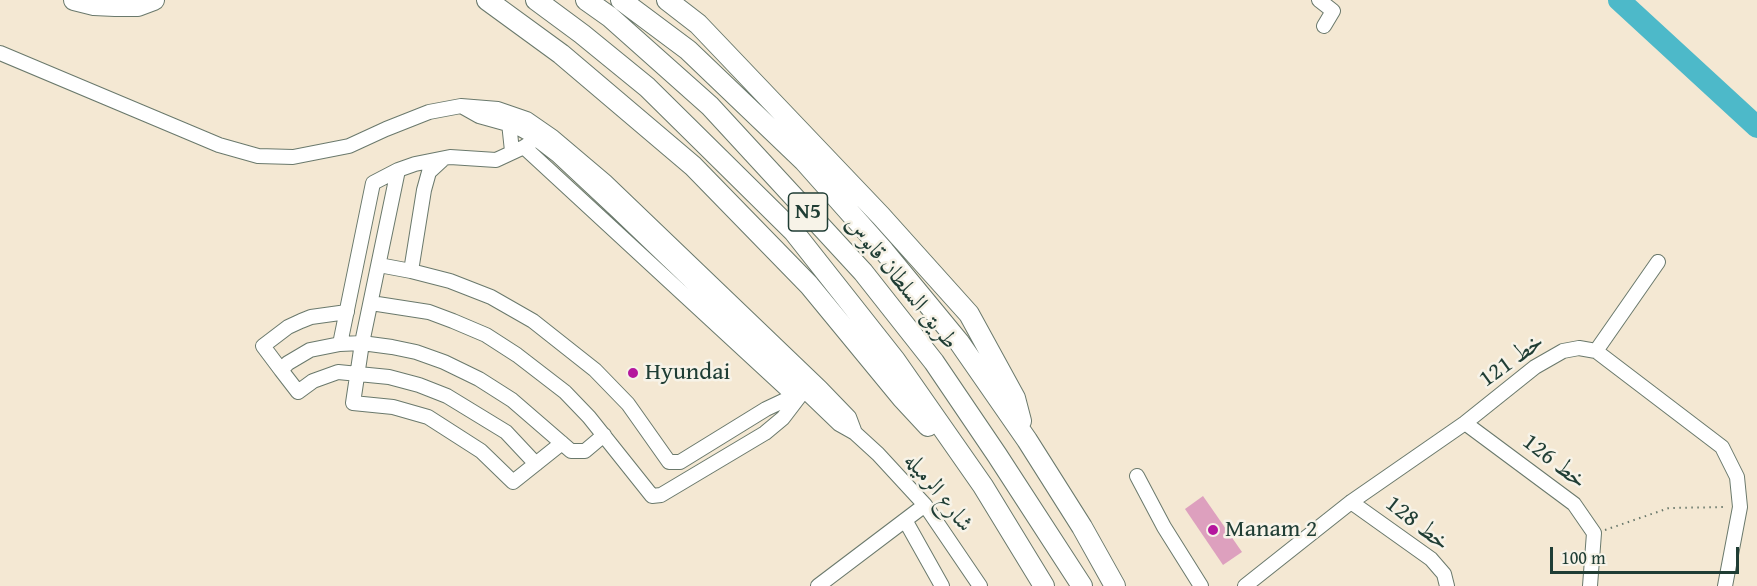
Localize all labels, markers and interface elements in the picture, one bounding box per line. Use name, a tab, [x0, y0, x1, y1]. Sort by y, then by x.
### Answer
road number: N5	[788, 193, 828, 231]
street label: طريق السلطان قابوس	[838, 210, 964, 356]
street label: خط 121	[1474, 328, 1550, 394]
place label: Hyundai	[645, 359, 730, 387]
marker: Hyundai	[626, 366, 640, 380]
street label: خط 126	[1516, 428, 1592, 496]
street label: شارع الرميله	[897, 448, 979, 538]
street label: خط 128	[1379, 490, 1455, 558]
place label: Manam 2	[1225, 516, 1317, 544]
marker: Manam 2	[1206, 523, 1220, 537]
scale bar	[1553, 535, 1742, 573]
text: 100 m	[1561, 544, 1606, 571]

